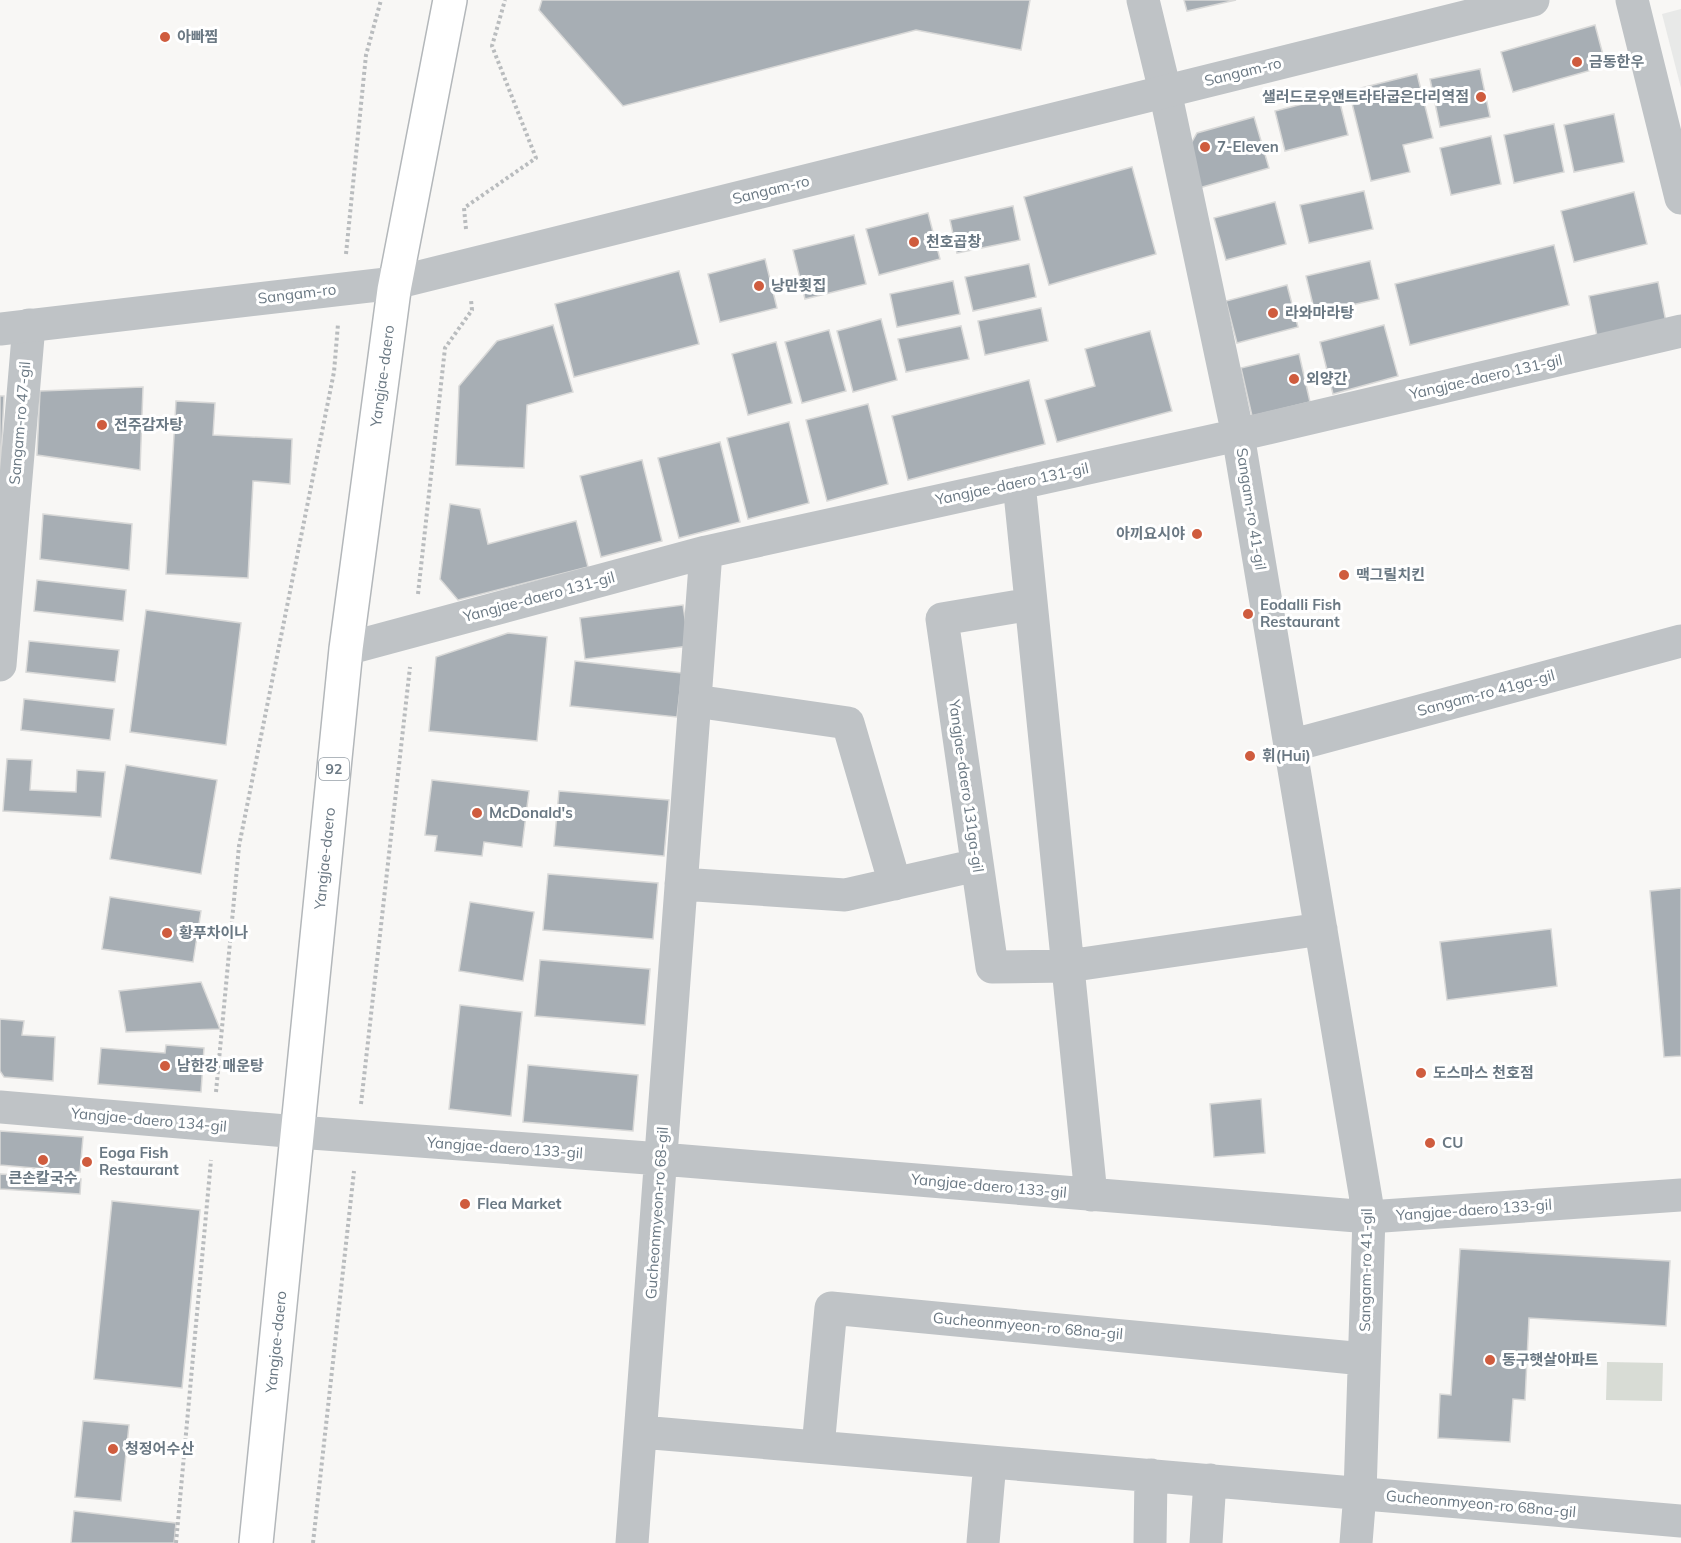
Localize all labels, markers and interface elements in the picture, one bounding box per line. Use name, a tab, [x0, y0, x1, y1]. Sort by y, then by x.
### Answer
place label: 아빠찜	[177, 27, 218, 46]
marker: 아빠찜	[158, 30, 172, 44]
place label: 금동한우	[1589, 52, 1644, 71]
street label: Sangam-ro	[1202, 53, 1283, 90]
marker: 금동한우	[1570, 55, 1584, 69]
place label: 샐러드로우앤트라타굽은다리역점	[1262, 87, 1469, 106]
marker: 샐러드로우앤트라타굽은다리역점	[1474, 90, 1488, 104]
place label: 7-Eleven	[1217, 137, 1279, 156]
marker: 7-Eleven	[1198, 140, 1212, 154]
street label: Sangam-ro	[730, 171, 811, 208]
place label: 천호곱창	[926, 232, 981, 251]
marker: 천호곱창	[907, 235, 921, 249]
place label: 낭만횟집	[771, 276, 826, 295]
street label: Sangam-ro	[257, 279, 337, 308]
marker: 낭만횟집	[752, 279, 766, 293]
place label: 라와마라탕	[1285, 303, 1354, 322]
marker: 라와마라탕	[1266, 306, 1280, 320]
street label: Yangjae-daero	[366, 324, 398, 429]
street label: Yangjae-daero 131-gil	[1407, 350, 1564, 404]
street label: Sangam-ro 47-gil	[5, 361, 34, 485]
place label: 외양간	[1306, 369, 1348, 388]
marker: 외양간	[1287, 372, 1301, 386]
place label: 전주감자탕	[114, 415, 183, 434]
marker: 전주감자탕	[95, 418, 109, 432]
street label: Sangam-ro 41-gil	[1232, 446, 1271, 571]
street label: Yangjae-daero 131-gil	[933, 458, 1090, 509]
place label: 아끼요시야	[1116, 524, 1185, 543]
marker: 아끼요시야	[1190, 527, 1204, 541]
place label: 맥그릴치킨	[1356, 565, 1425, 584]
street label: Yangjae-daero 131-gil	[460, 567, 617, 626]
marker: 맥그릴치킨	[1337, 568, 1351, 582]
place label: Eodalli Fish Restaurant	[1260, 595, 1341, 631]
marker: Eodalli Fish Restaurant	[1241, 607, 1255, 621]
street label: Sangam-ro 41ga-gil	[1415, 665, 1557, 720]
street label: Yangjae-daero 131ga-gil	[945, 697, 988, 874]
place label: 휘(Hui)	[1262, 746, 1311, 765]
marker: 휘(Hui)	[1243, 749, 1257, 763]
road number: 92	[319, 758, 349, 780]
place label: McDonald's	[489, 803, 573, 822]
street label: Yangjae-daero	[310, 806, 339, 911]
marker: McDonald's	[470, 806, 484, 820]
place label: 황푸차이나	[179, 923, 248, 942]
marker: 황푸차이나	[160, 926, 174, 940]
place label: 남한강 매운탕	[177, 1056, 264, 1075]
marker: 남한강 매운탕	[158, 1059, 172, 1073]
place label: 도스마스 천호점	[1433, 1063, 1534, 1082]
marker: 도스마스 천호점	[1414, 1066, 1428, 1080]
street label: Yangjae-daero 134-gil	[69, 1103, 228, 1136]
street label: Gucheonmyeon-ro 68-gil	[641, 1126, 672, 1300]
street label: Yangjae-daero 133-gil	[425, 1133, 584, 1162]
place label: CU	[1442, 1133, 1463, 1152]
marker: CU	[1423, 1136, 1437, 1150]
place label: Eoga Fish Restaurant	[99, 1143, 179, 1179]
marker: 큰손칼국수	[36, 1153, 50, 1167]
marker: Eoga Fish Restaurant	[80, 1155, 94, 1169]
place label: 큰손칼국수	[8, 1168, 78, 1187]
street label: Yangjae-daero 133-gil	[909, 1169, 1068, 1202]
place label: Flea Market	[477, 1194, 562, 1213]
street label: Yangjae-daero 133-gil	[1394, 1195, 1553, 1224]
marker: Flea Market	[458, 1197, 472, 1211]
street label: Sangam-ro 41-gil	[1355, 1208, 1376, 1332]
street label: Yangjae-daero	[261, 1290, 290, 1395]
street label: Gucheonmyeon-ro 68na-gil	[932, 1308, 1124, 1343]
place label: 동구햇살아파트	[1502, 1350, 1599, 1369]
marker: 동구햇살아파트	[1483, 1353, 1497, 1367]
place label: 청정어수산	[125, 1439, 194, 1458]
marker: 청정어수산	[106, 1442, 120, 1456]
street label: Gucheonmyeon-ro 68na-gil	[1385, 1486, 1577, 1521]

